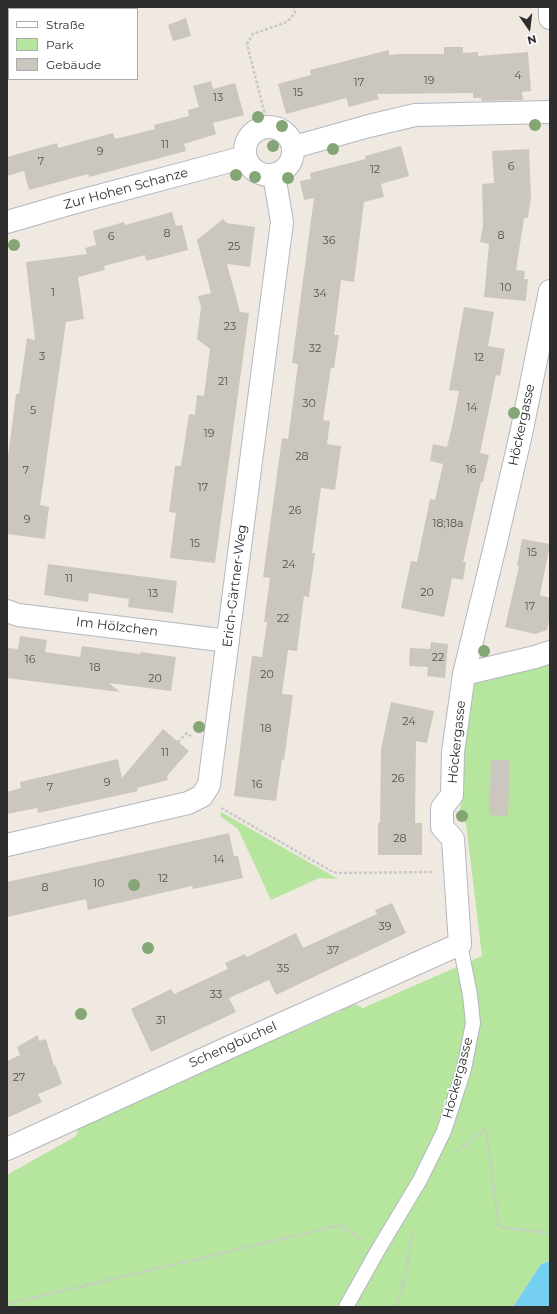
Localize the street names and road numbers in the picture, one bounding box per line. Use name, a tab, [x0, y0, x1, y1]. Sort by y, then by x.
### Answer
street label: Zur Hohen Schanze	[62, 165, 190, 213]
street label: Höckergasse	[506, 383, 538, 467]
street label: Erich-Gärtner-Weg	[220, 524, 250, 648]
street label: Im Hölzchen	[75, 614, 159, 640]
street label: Höckergasse	[445, 700, 469, 784]
street label: Schengbüchel	[187, 1019, 279, 1071]
street label: Höckergasse	[440, 1036, 476, 1120]

